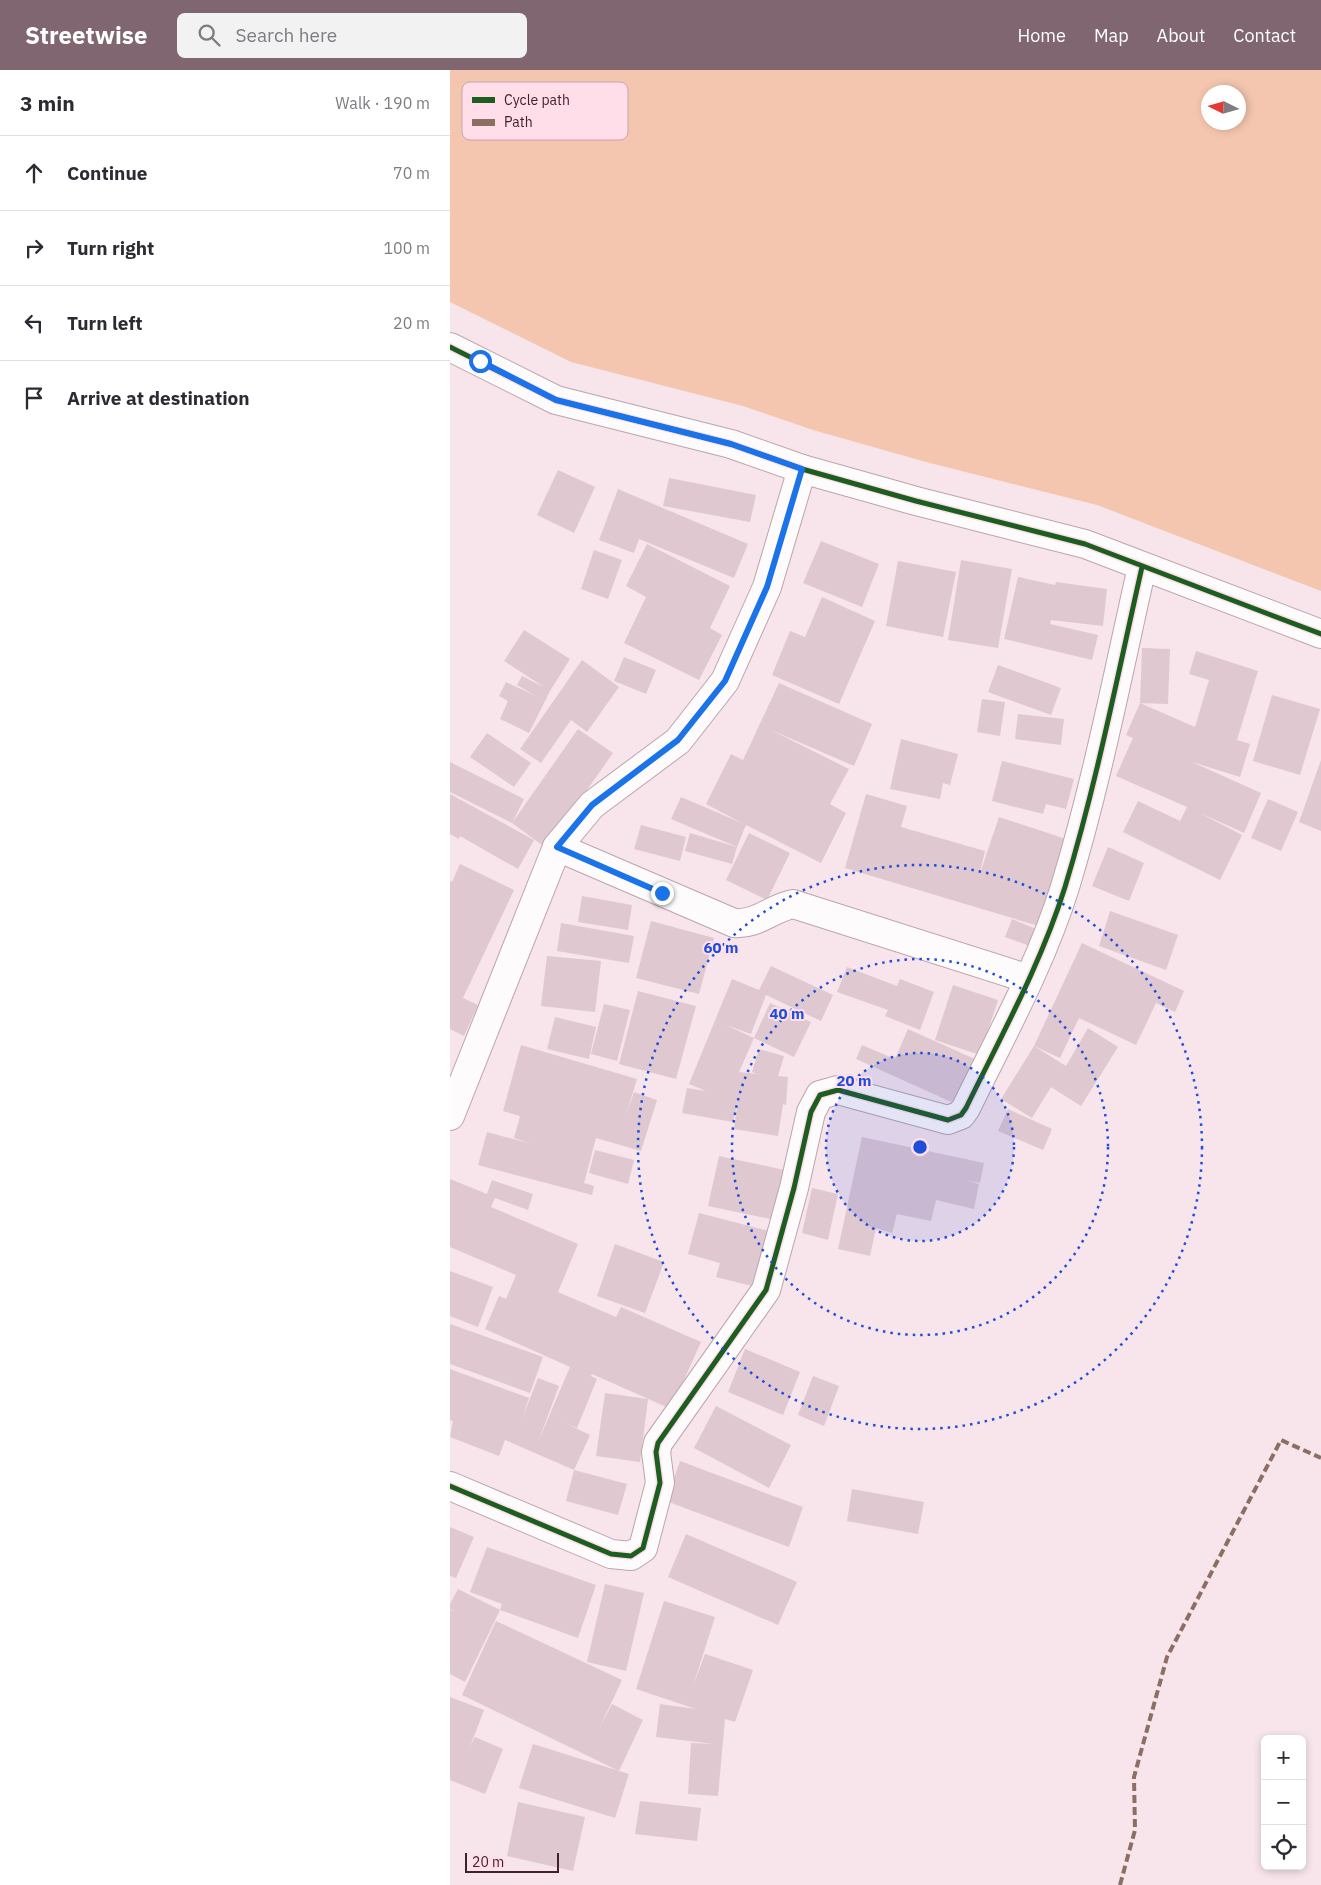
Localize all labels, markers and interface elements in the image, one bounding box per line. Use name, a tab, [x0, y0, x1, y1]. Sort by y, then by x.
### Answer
search box	[177, 13, 527, 58]
text: Streetwise	[25, 19, 147, 51]
icon: search	[195, 21, 223, 49]
text: Search here	[235, 23, 337, 47]
text: Home	[1018, 24, 1066, 47]
text: Map	[1094, 24, 1129, 47]
text: About	[1157, 24, 1205, 47]
text: Contact	[1233, 24, 1296, 47]
legend	[462, 82, 628, 140]
north arrow	[1201, 85, 1246, 130]
text: 3 min	[20, 89, 75, 117]
text: Cycle path	[504, 91, 570, 109]
text: Walk · 190 m	[335, 93, 430, 113]
text: Path	[504, 113, 533, 131]
icon: ahead	[20, 159, 48, 187]
text: Continue	[67, 161, 147, 185]
text: 70 m	[393, 163, 430, 183]
icon: right	[20, 234, 48, 262]
text: Turn right	[67, 236, 154, 260]
text: 100 m	[383, 238, 430, 258]
icon: left	[20, 309, 48, 337]
text: Turn left	[67, 311, 143, 335]
text: 20 m	[393, 313, 430, 333]
route start	[469, 350, 492, 373]
icon: arrive	[20, 384, 48, 412]
text: Arrive at destination	[67, 386, 250, 410]
route end	[651, 882, 674, 905]
text: 60 m	[704, 938, 738, 957]
text: 40 m	[770, 1004, 804, 1023]
text: 20 m	[837, 1071, 871, 1090]
centre of rings	[911, 1138, 929, 1156]
map controls	[1261, 1735, 1306, 1870]
button: +	[1261, 1735, 1306, 1780]
button: −	[1261, 1780, 1306, 1825]
button: locate	[1261, 1825, 1306, 1870]
scale bar	[465, 1850, 559, 1873]
text: 20 m	[472, 1853, 504, 1871]

